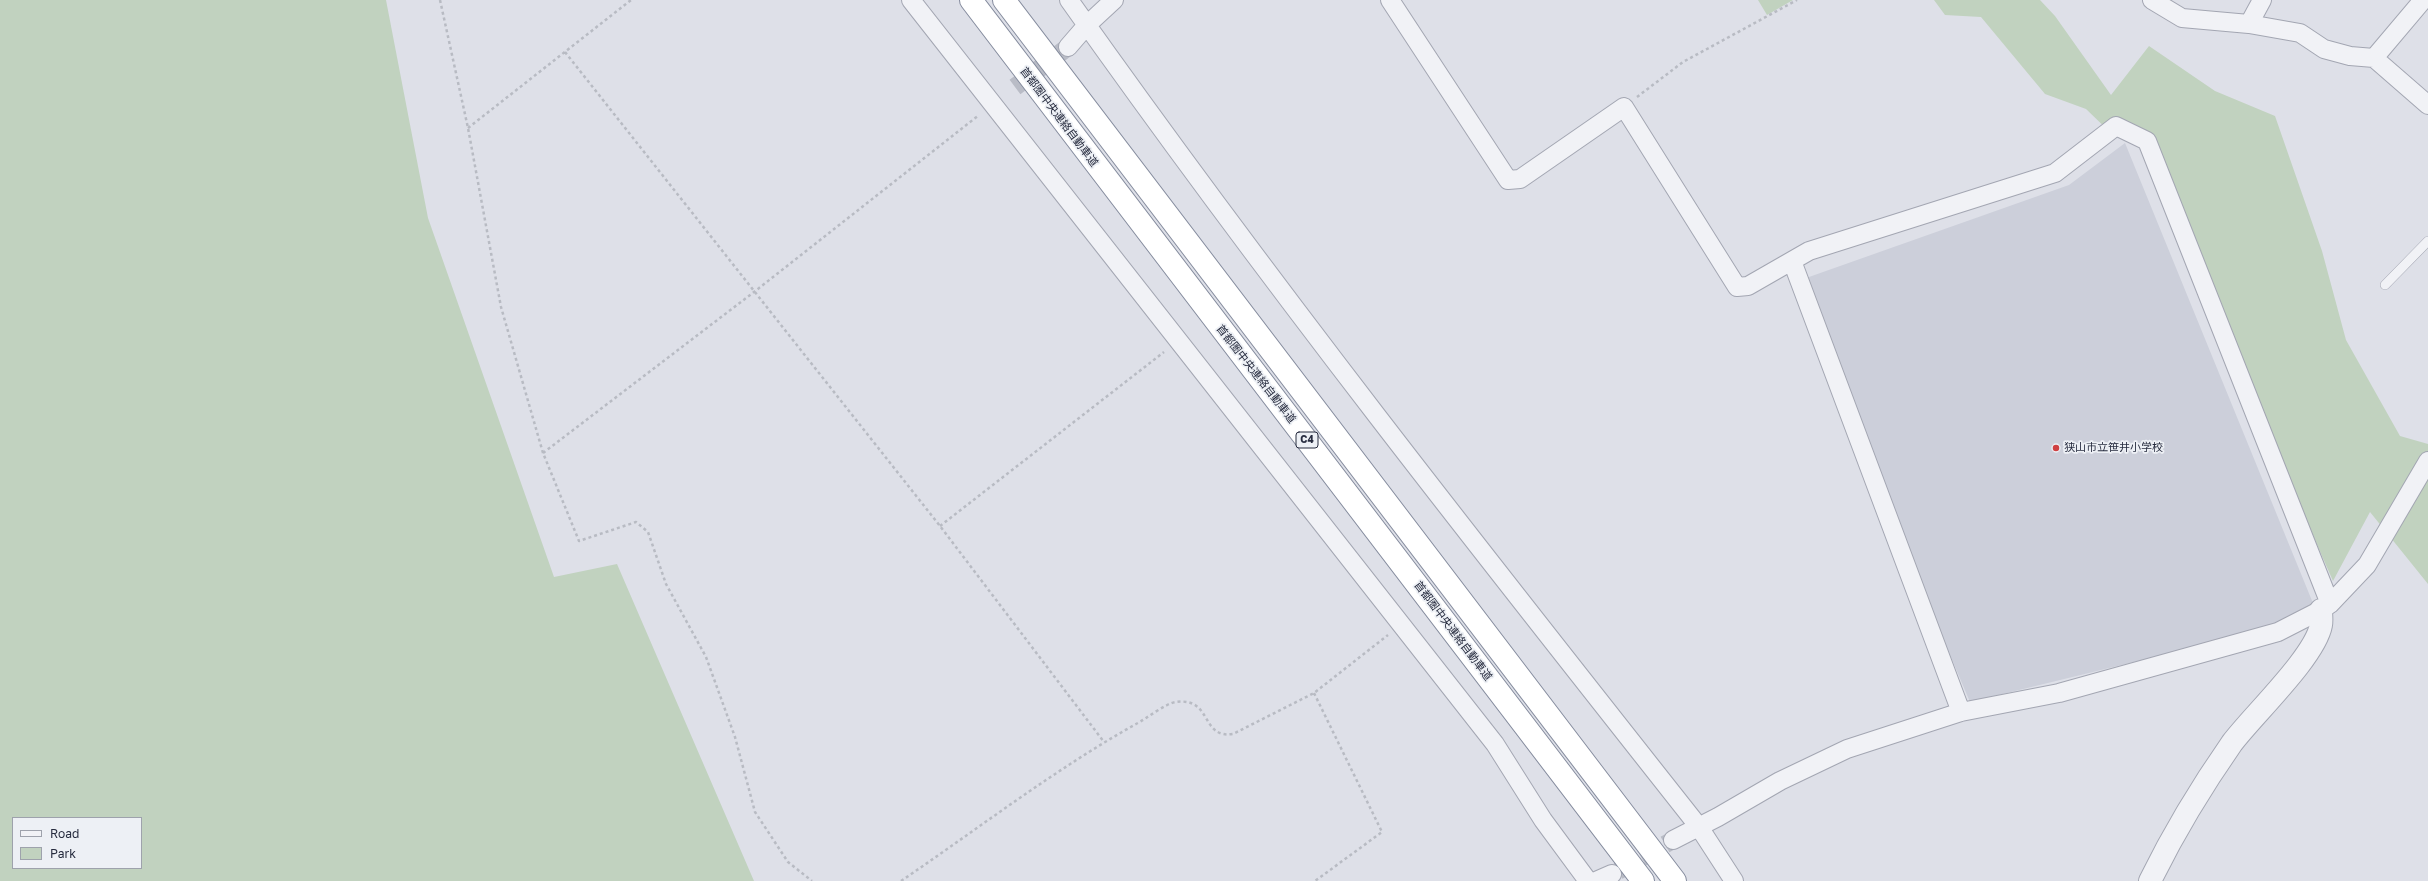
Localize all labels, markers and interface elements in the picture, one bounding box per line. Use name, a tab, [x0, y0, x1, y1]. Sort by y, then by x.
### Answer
street label: 首都圏中央連絡自動車道	[1017, 65, 1101, 169]
street label: 首都圏中央連絡自動車道	[1214, 322, 1298, 426]
road number: C4	[1296, 432, 1318, 448]
place label: 狭山市立笹井小学校	[2064, 441, 2163, 455]
marker: 狭山市立笹井小学校	[2051, 443, 2061, 453]
street label: 首都圏中央連絡自動車道	[1411, 579, 1495, 683]
legend	[12, 817, 142, 869]
text: Road	[50, 826, 79, 841]
text: Park	[50, 846, 76, 861]

